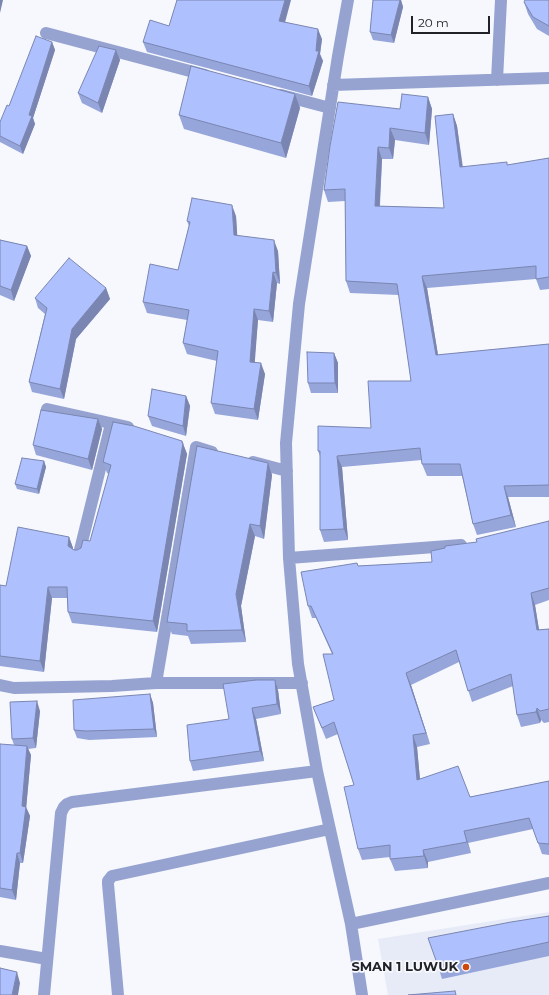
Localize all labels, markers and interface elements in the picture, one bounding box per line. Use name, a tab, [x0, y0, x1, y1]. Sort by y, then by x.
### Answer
scale bar	[413, 8, 492, 34]
text: 20 m	[418, 15, 449, 30]
place label: SMAN 1 LUWUK	[351, 959, 458, 975]
marker: SMAN 1 LUWUK	[461, 962, 471, 972]

